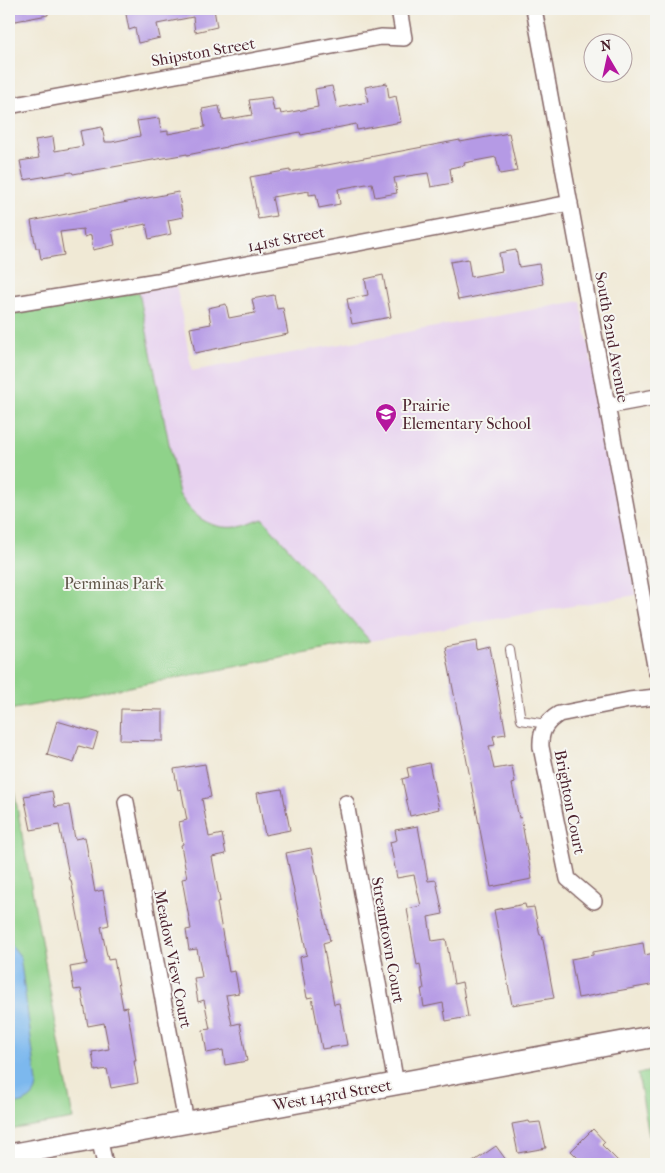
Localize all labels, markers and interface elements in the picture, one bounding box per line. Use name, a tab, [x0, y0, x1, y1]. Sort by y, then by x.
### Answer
north arrow	[582, 32, 632, 82]
street label: Shipston Street	[150, 33, 257, 70]
text: N	[599, 36, 613, 55]
street label: 141st Street	[246, 222, 326, 256]
street label: South 82nd Avenue	[591, 270, 633, 404]
place label: Prairie Elementary School	[402, 396, 531, 433]
school or university icon: Prairie Elementary School	[374, 402, 398, 433]
park label: Perminas Park	[64, 574, 165, 593]
street label: Brighton Court	[551, 748, 590, 856]
street label: Streamtown Court	[368, 875, 408, 1005]
street label: Meadow View Court	[150, 888, 196, 1030]
street label: West 143rd Street	[270, 1075, 393, 1115]

